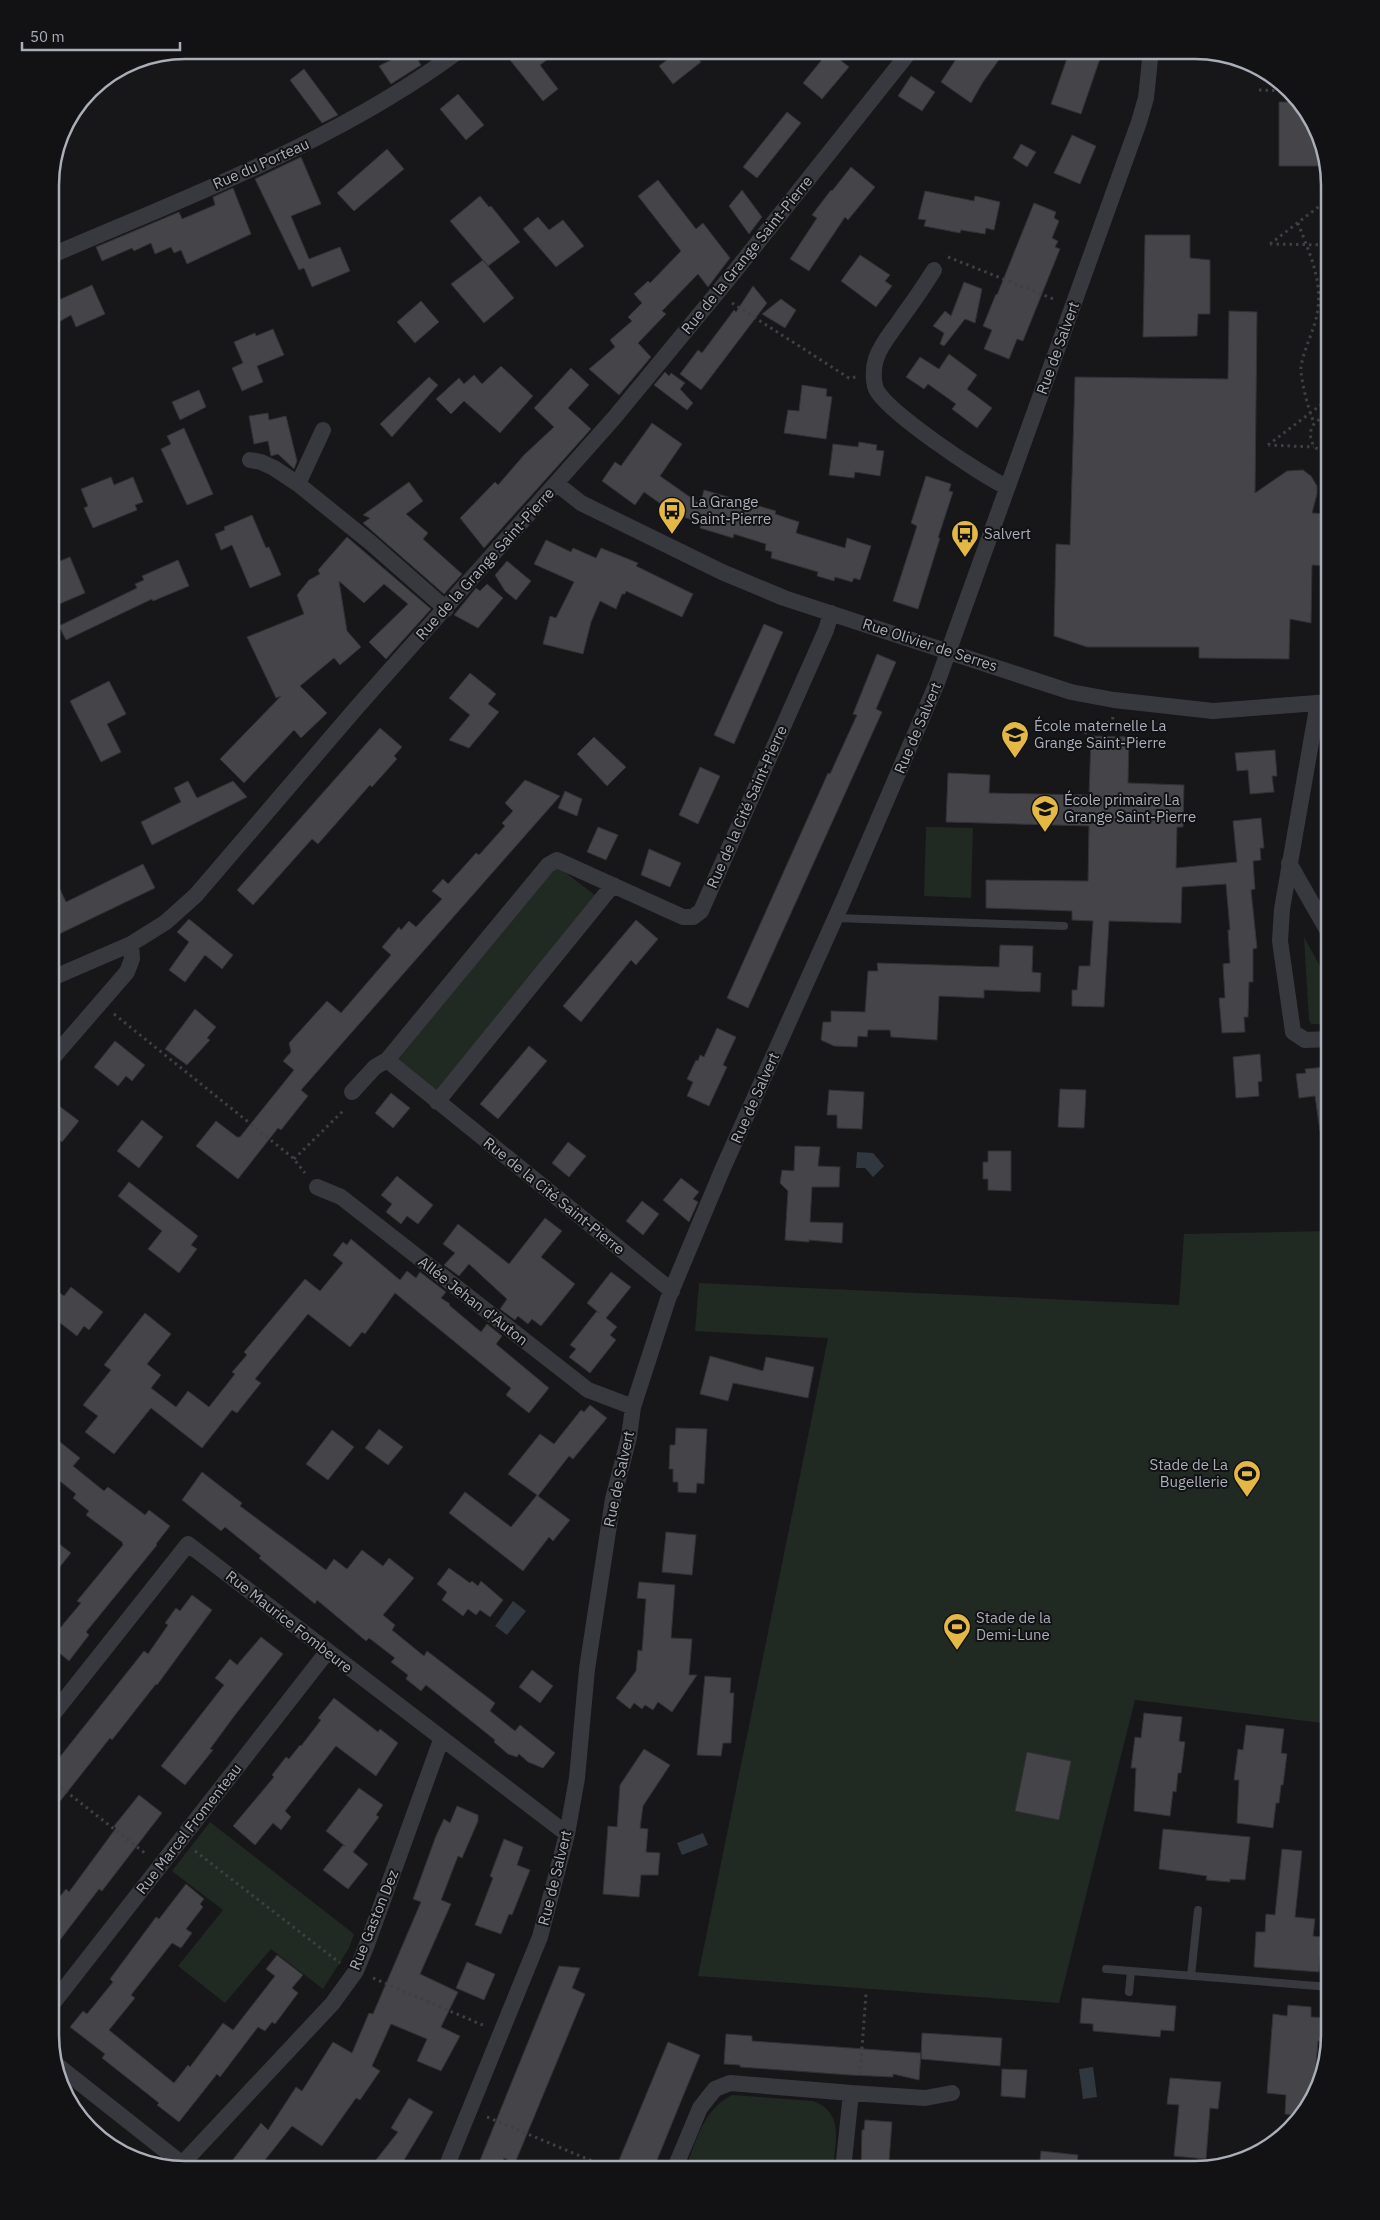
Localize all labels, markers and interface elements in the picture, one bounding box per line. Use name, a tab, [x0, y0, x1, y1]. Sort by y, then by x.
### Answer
scale bar	[22, 20, 180, 52]
text: 50 m	[30, 27, 65, 46]
street label: Rue du Porteau	[210, 134, 312, 193]
street label: Rue de la Grange Saint-Pierre	[677, 172, 816, 338]
street label: Rue de Salvert	[1032, 299, 1083, 397]
street label: Rue de la Grange Saint-Pierre	[411, 484, 558, 644]
place label: La Grange Saint-Pierre	[691, 492, 771, 528]
bus stop icon: La Grange Saint-Pierre	[657, 496, 687, 535]
bus stop icon: Salvert	[950, 519, 980, 558]
place label: Salvert	[984, 524, 1031, 543]
street label: Rue Olivier de Serres	[860, 614, 1000, 675]
street label: Rue de Salvert	[890, 679, 945, 776]
place label: École maternelle La Grange Saint-Pierre	[1034, 716, 1166, 752]
school or university icon: École maternelle La Grange Saint-Pierre	[1000, 720, 1030, 759]
street label: Rue de la Cité Saint-Pierre	[702, 722, 791, 891]
place label: École primaire La Grange Saint-Pierre	[1064, 790, 1196, 826]
school or university icon: École primaire La Grange Saint-Pierre	[1030, 794, 1060, 833]
street label: Rue de Salvert	[726, 1049, 783, 1146]
street label: Rue de la Cité Saint-Pierre	[480, 1133, 629, 1258]
street label: Allée Jehan d'Auton	[415, 1252, 532, 1349]
street label: Rue de Salvert	[599, 1429, 638, 1528]
place label: Stade de La Bugellerie	[1150, 1455, 1228, 1491]
sports icon: Stade de La Bugellerie	[1232, 1459, 1262, 1498]
street label: Rue Maurice Fombeure	[222, 1566, 357, 1677]
place label: Stade de la Demi-Lune	[976, 1608, 1051, 1644]
sports icon: Stade de la Demi-Lune	[942, 1612, 972, 1651]
street label: Rue Marcel Fromenteau	[132, 1760, 246, 1898]
street label: Rue de Salvert	[534, 1828, 576, 1927]
street label: Rue Gaston Dez	[345, 1867, 402, 1973]

